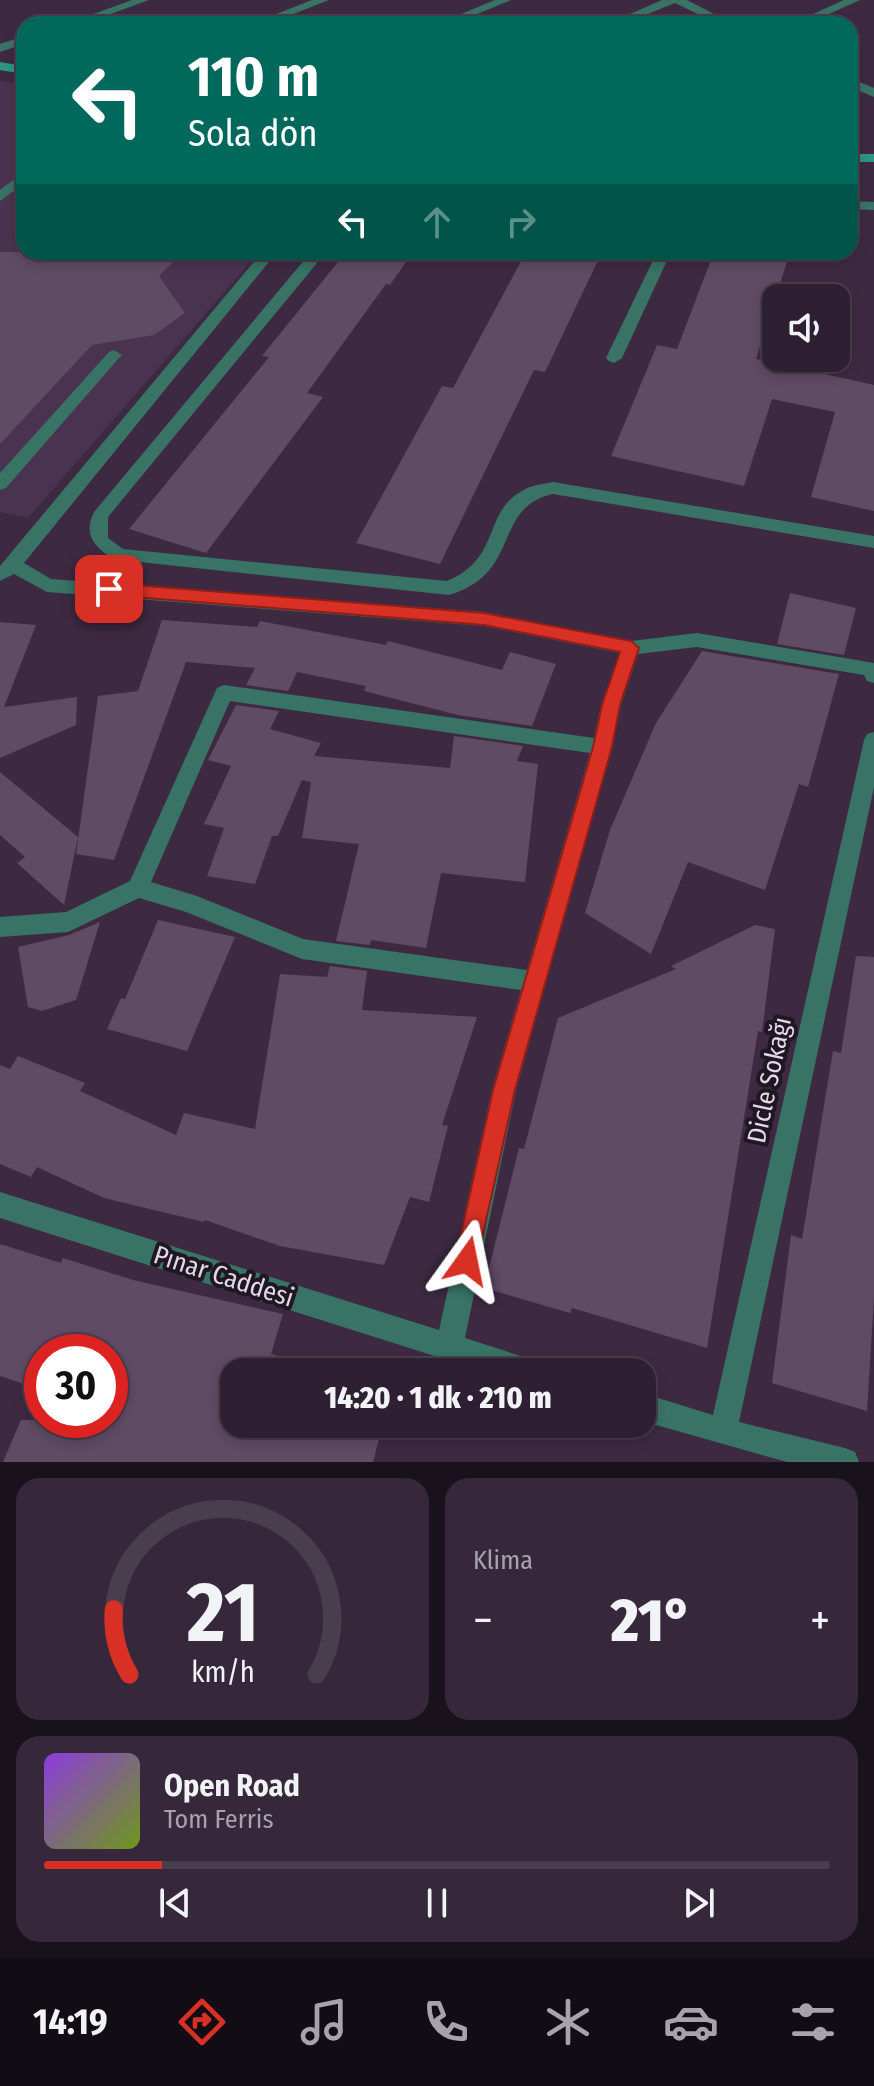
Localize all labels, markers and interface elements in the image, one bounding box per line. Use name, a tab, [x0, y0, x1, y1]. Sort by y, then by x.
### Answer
text: 110 m	[188, 44, 319, 111]
icon: left	[56, 48, 160, 152]
text: Sola dön	[188, 112, 317, 156]
icon: left	[331, 200, 375, 244]
icon: ahead	[415, 200, 459, 244]
icon: right	[499, 200, 543, 244]
map controls	[762, 284, 850, 372]
button: sound	[762, 284, 850, 372]
pin	[75, 555, 143, 623]
icon: arrive	[87, 567, 131, 611]
street label: Dicle Sokağı	[741, 1014, 798, 1146]
position arrow	[425, 1219, 509, 1303]
street label: Pınar Caddesi	[150, 1239, 298, 1314]
speed limit sign: 30	[24, 1334, 128, 1438]
text: 14:20 · 1 dk · 210 m	[324, 1380, 552, 1416]
text: Klima	[473, 1545, 533, 1576]
text: 21	[185, 1563, 259, 1663]
text: 21°	[611, 1585, 692, 1657]
text: −	[473, 1594, 493, 1647]
text: +	[810, 1594, 830, 1647]
text: km/h	[191, 1655, 254, 1690]
text: Open Road	[164, 1768, 300, 1804]
text: Tom Ferris	[164, 1804, 274, 1835]
icon: previous	[153, 1881, 197, 1925]
icon: pause	[415, 1881, 459, 1925]
icon: next	[677, 1881, 721, 1925]
icon: directions	[174, 1994, 230, 2050]
icon: music	[296, 1994, 352, 2050]
icon: phone	[418, 1994, 474, 2050]
icon: climate	[540, 1994, 596, 2050]
icon: car	[663, 1994, 719, 2050]
icon: filters	[785, 1994, 841, 2050]
text: 14:19	[33, 2000, 108, 2044]

